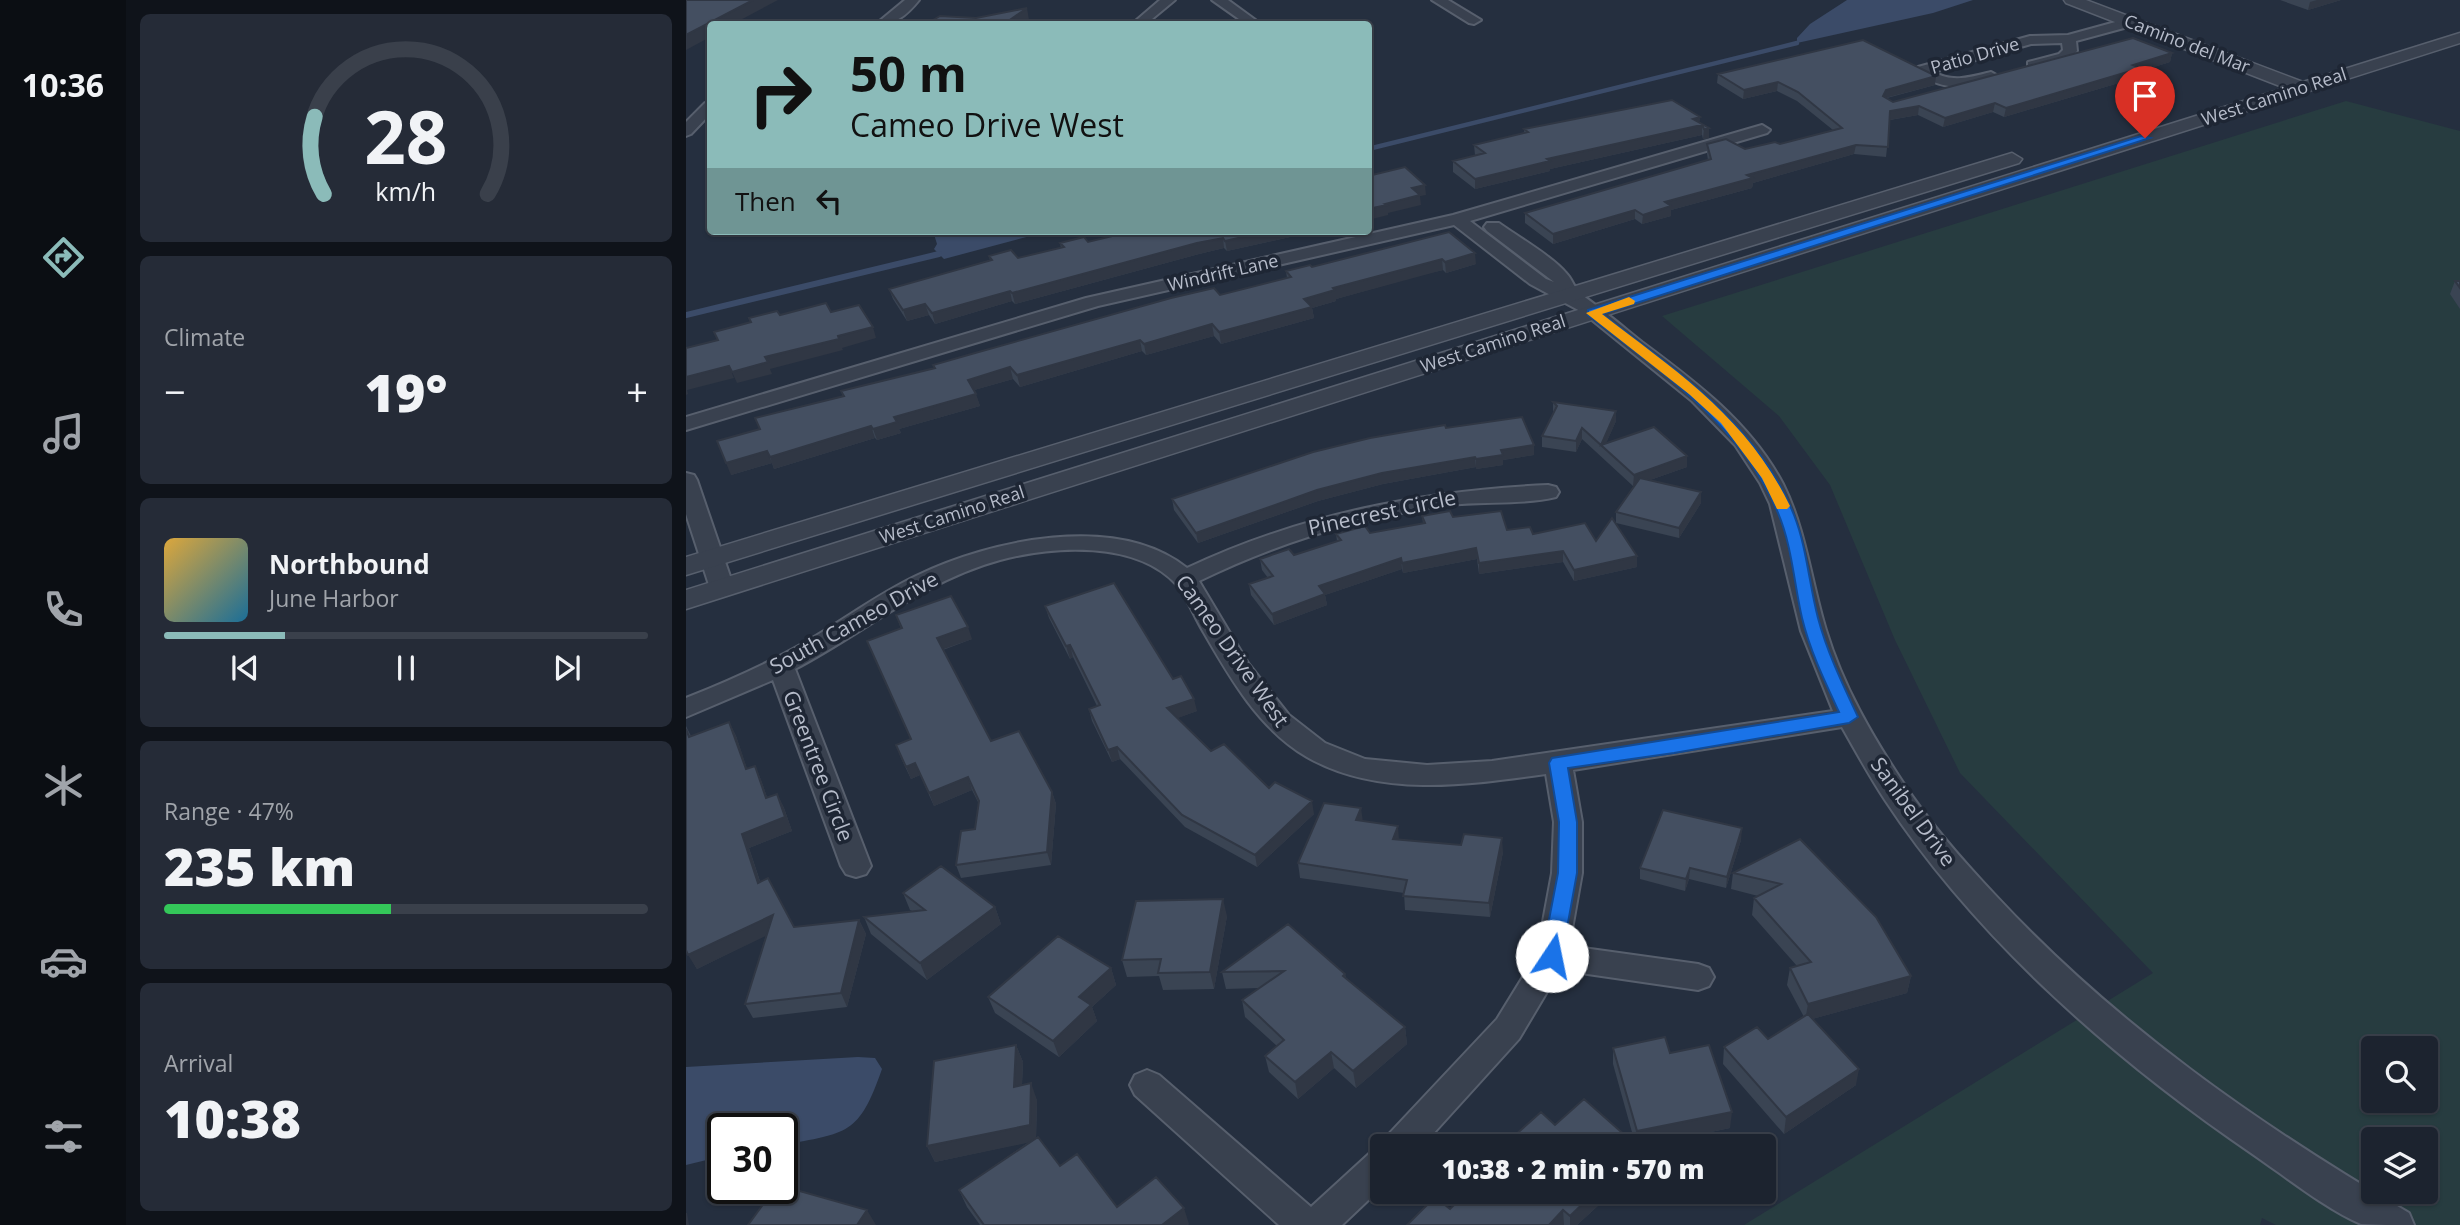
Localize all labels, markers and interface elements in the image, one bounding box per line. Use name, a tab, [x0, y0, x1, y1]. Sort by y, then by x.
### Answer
street label: Camino del Mar	[2121, 8, 2254, 78]
street label: Patio Drive	[1928, 31, 2022, 79]
text: 50 m	[850, 40, 967, 106]
icon: right	[735, 49, 826, 140]
street label: West Camino Real	[2198, 61, 2349, 131]
text: 10:36	[22, 63, 104, 106]
pin	[2115, 66, 2175, 138]
icon: arrive	[2126, 77, 2164, 115]
text: 28	[364, 86, 448, 185]
text: Cameo Drive West	[850, 103, 1124, 146]
text: km/h	[376, 174, 436, 208]
icon: left	[810, 182, 848, 220]
text: Then	[735, 183, 796, 219]
icon: directions	[39, 233, 88, 282]
street label: Windrift Lane	[1165, 248, 1280, 296]
street label: West Camino Real	[1417, 308, 1568, 378]
text: Climate	[164, 321, 245, 353]
text: 19°	[365, 356, 447, 427]
text: −	[164, 365, 186, 417]
text: +	[626, 365, 648, 417]
icon: music	[39, 409, 88, 458]
street label: West Camino Real	[876, 479, 1027, 549]
street label: Pinecrest Circle	[1305, 483, 1458, 541]
text: Northbound	[269, 546, 430, 582]
street label: South Cameo Drive	[764, 564, 943, 680]
street label: Cameo Drive West	[1170, 569, 1296, 732]
text: June Harbor	[269, 582, 399, 614]
icon: phone	[39, 585, 88, 634]
icon: previous	[226, 649, 264, 687]
icon: pause	[387, 649, 425, 687]
icon: next	[548, 649, 586, 687]
street label: Greentree Circle	[777, 686, 861, 845]
street label: Sanibel Drive	[1865, 751, 1963, 871]
icon: climate	[39, 761, 88, 810]
text: Range · 47%	[164, 795, 294, 827]
text: 235 km	[164, 830, 355, 901]
position arrow	[1515, 919, 1589, 993]
icon: car	[39, 937, 88, 986]
map controls	[2361, 1036, 2438, 1204]
button: search	[2361, 1036, 2438, 1113]
text: Arrival	[164, 1047, 233, 1079]
text: 10:38	[164, 1082, 301, 1153]
icon: filters	[39, 1112, 88, 1161]
speed limit sign: 30	[707, 1113, 798, 1204]
button: layers	[2361, 1127, 2438, 1204]
text: 10:38 · 2 min · 570 m	[1442, 1151, 1704, 1187]

